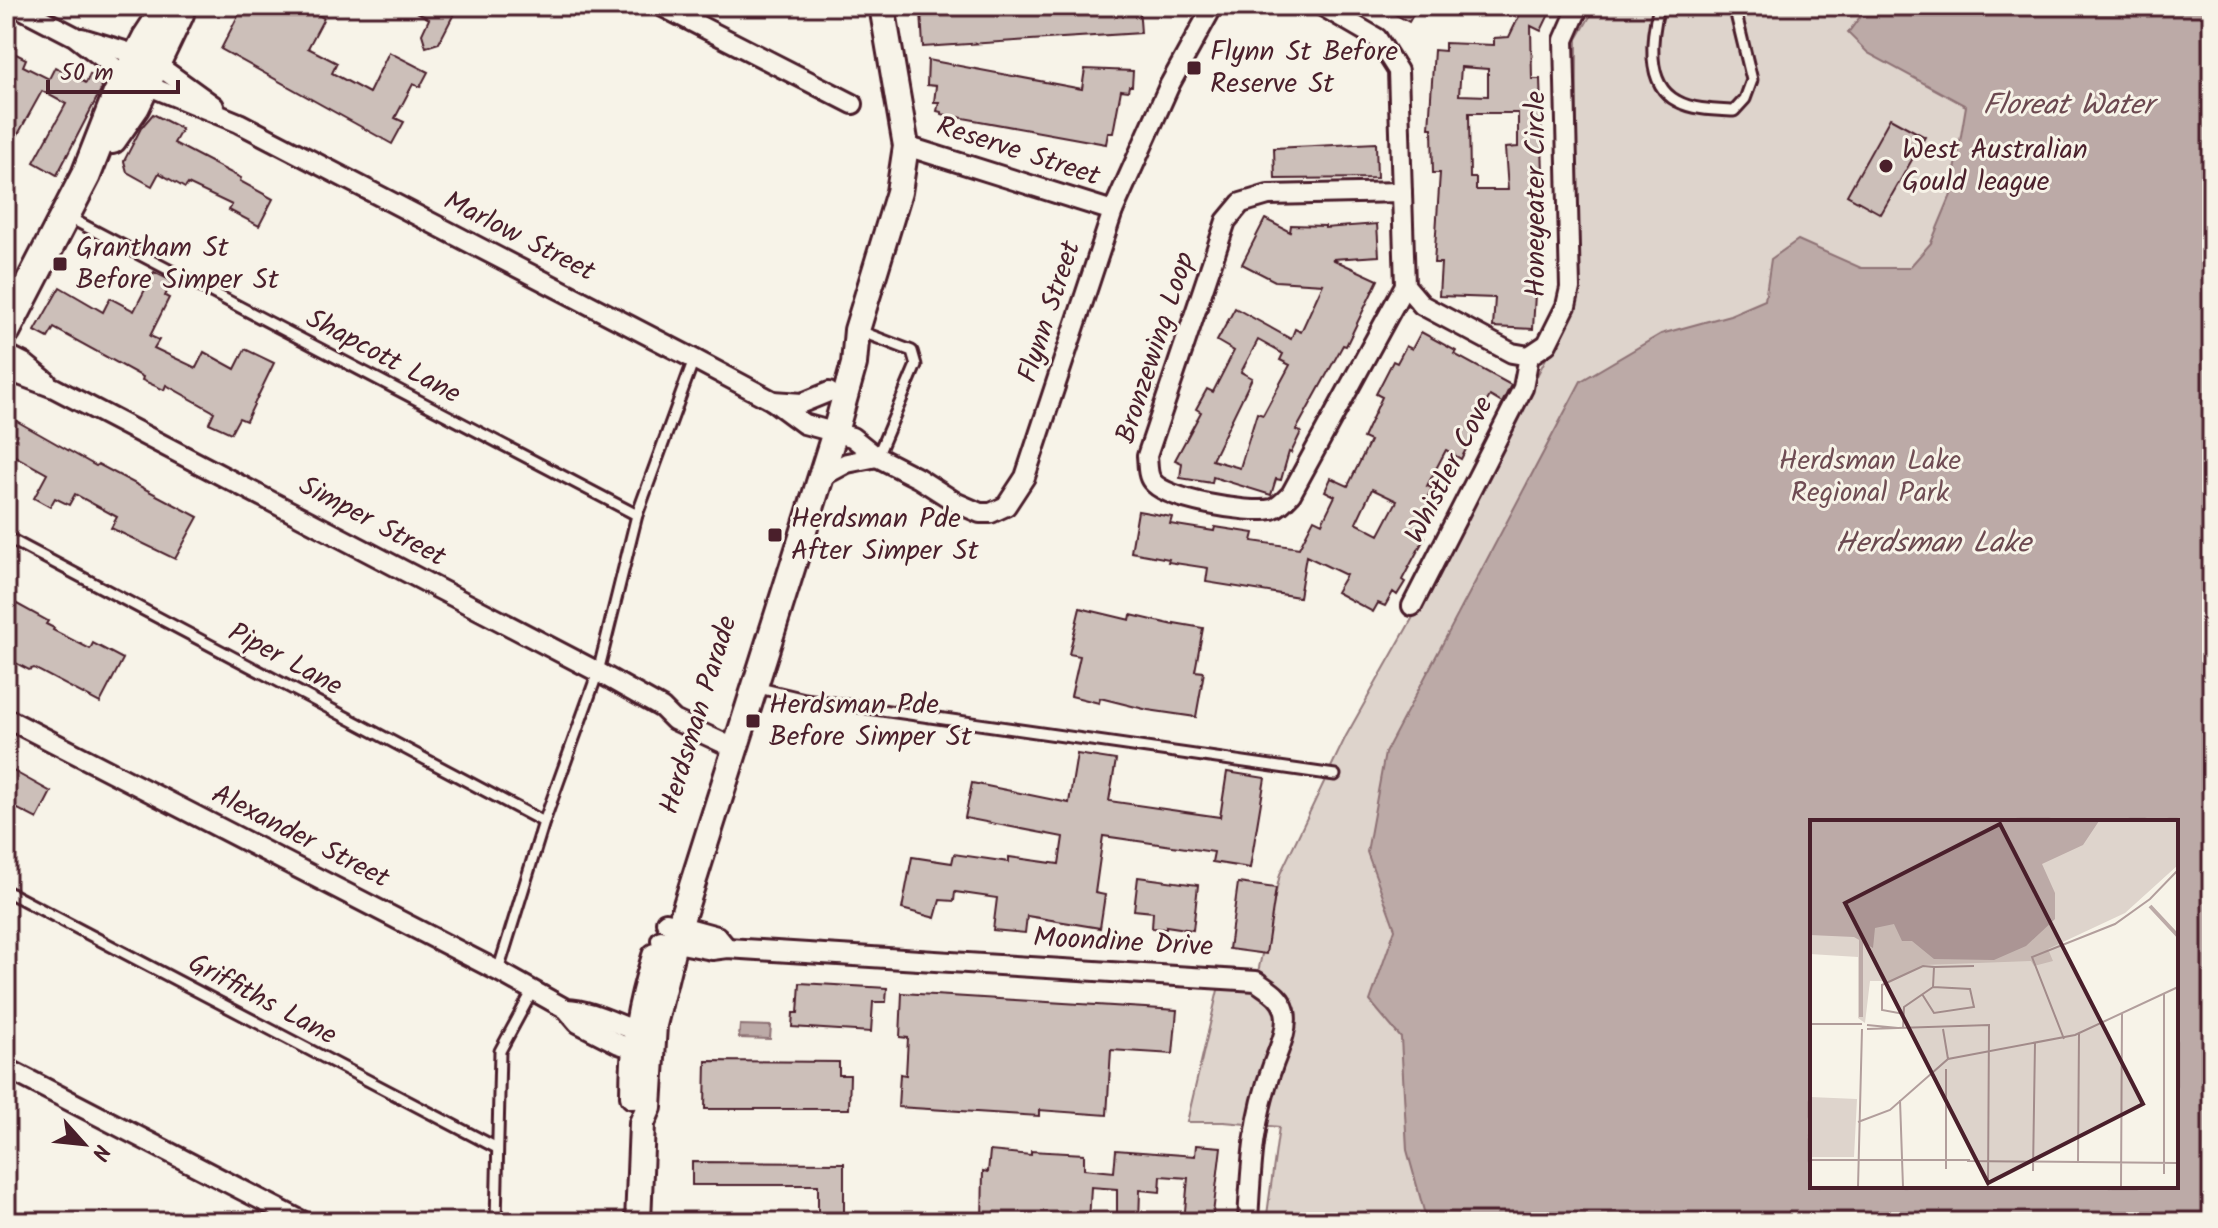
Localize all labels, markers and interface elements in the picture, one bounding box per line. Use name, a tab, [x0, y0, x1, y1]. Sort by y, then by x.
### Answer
place label: Flynn St Before Reserve St	[1210, 30, 1399, 107]
scale bar	[48, 44, 178, 94]
text: 50 m	[60, 54, 114, 93]
marker: Flynn St Before Reserve St	[1185, 59, 1203, 77]
water label: Floreat Water	[1983, 82, 2159, 130]
street label: Honeyeater Circle	[1514, 90, 1559, 297]
street label: Reserve Street	[930, 104, 1107, 200]
place label: West Australian Gould league	[1902, 128, 2088, 205]
marker: West Australian Gould league	[1877, 157, 1895, 175]
street label: Marlow Street	[435, 179, 604, 295]
place label: Grantham St Before Simper St	[76, 226, 280, 303]
street label: Flynn Street	[1006, 234, 1094, 389]
street label: Bronzewing Loop	[1104, 247, 1208, 449]
marker: Grantham St Before Simper St	[51, 255, 69, 273]
street label: Shapcott Lane	[297, 297, 469, 417]
street label: Whistler Cove	[1394, 388, 1507, 552]
park label: Herdsman Lake Regional Park	[1779, 439, 1962, 516]
street label: Simper Street	[290, 464, 455, 580]
place label: Herdsman Pde After Simper St	[791, 497, 980, 574]
water label: Herdsman Lake	[1835, 520, 2033, 568]
marker: Herdsman Pde After Simper St	[766, 526, 784, 544]
street label: Herdsman Parade	[647, 610, 751, 820]
street label: Piper Lane	[220, 611, 351, 709]
place label: Herdsman Pde Before Simper St	[769, 683, 973, 760]
marker: Herdsman Pde Before Simper St	[744, 712, 762, 730]
street label: Alexander Street	[203, 773, 398, 902]
inset map	[1810, 820, 2178, 1188]
street label: Moondine Drive	[1032, 916, 1215, 970]
street label: Griffiths Lane	[179, 942, 345, 1058]
north arrow	[44, 1104, 124, 1184]
text: N	[81, 1138, 118, 1166]

